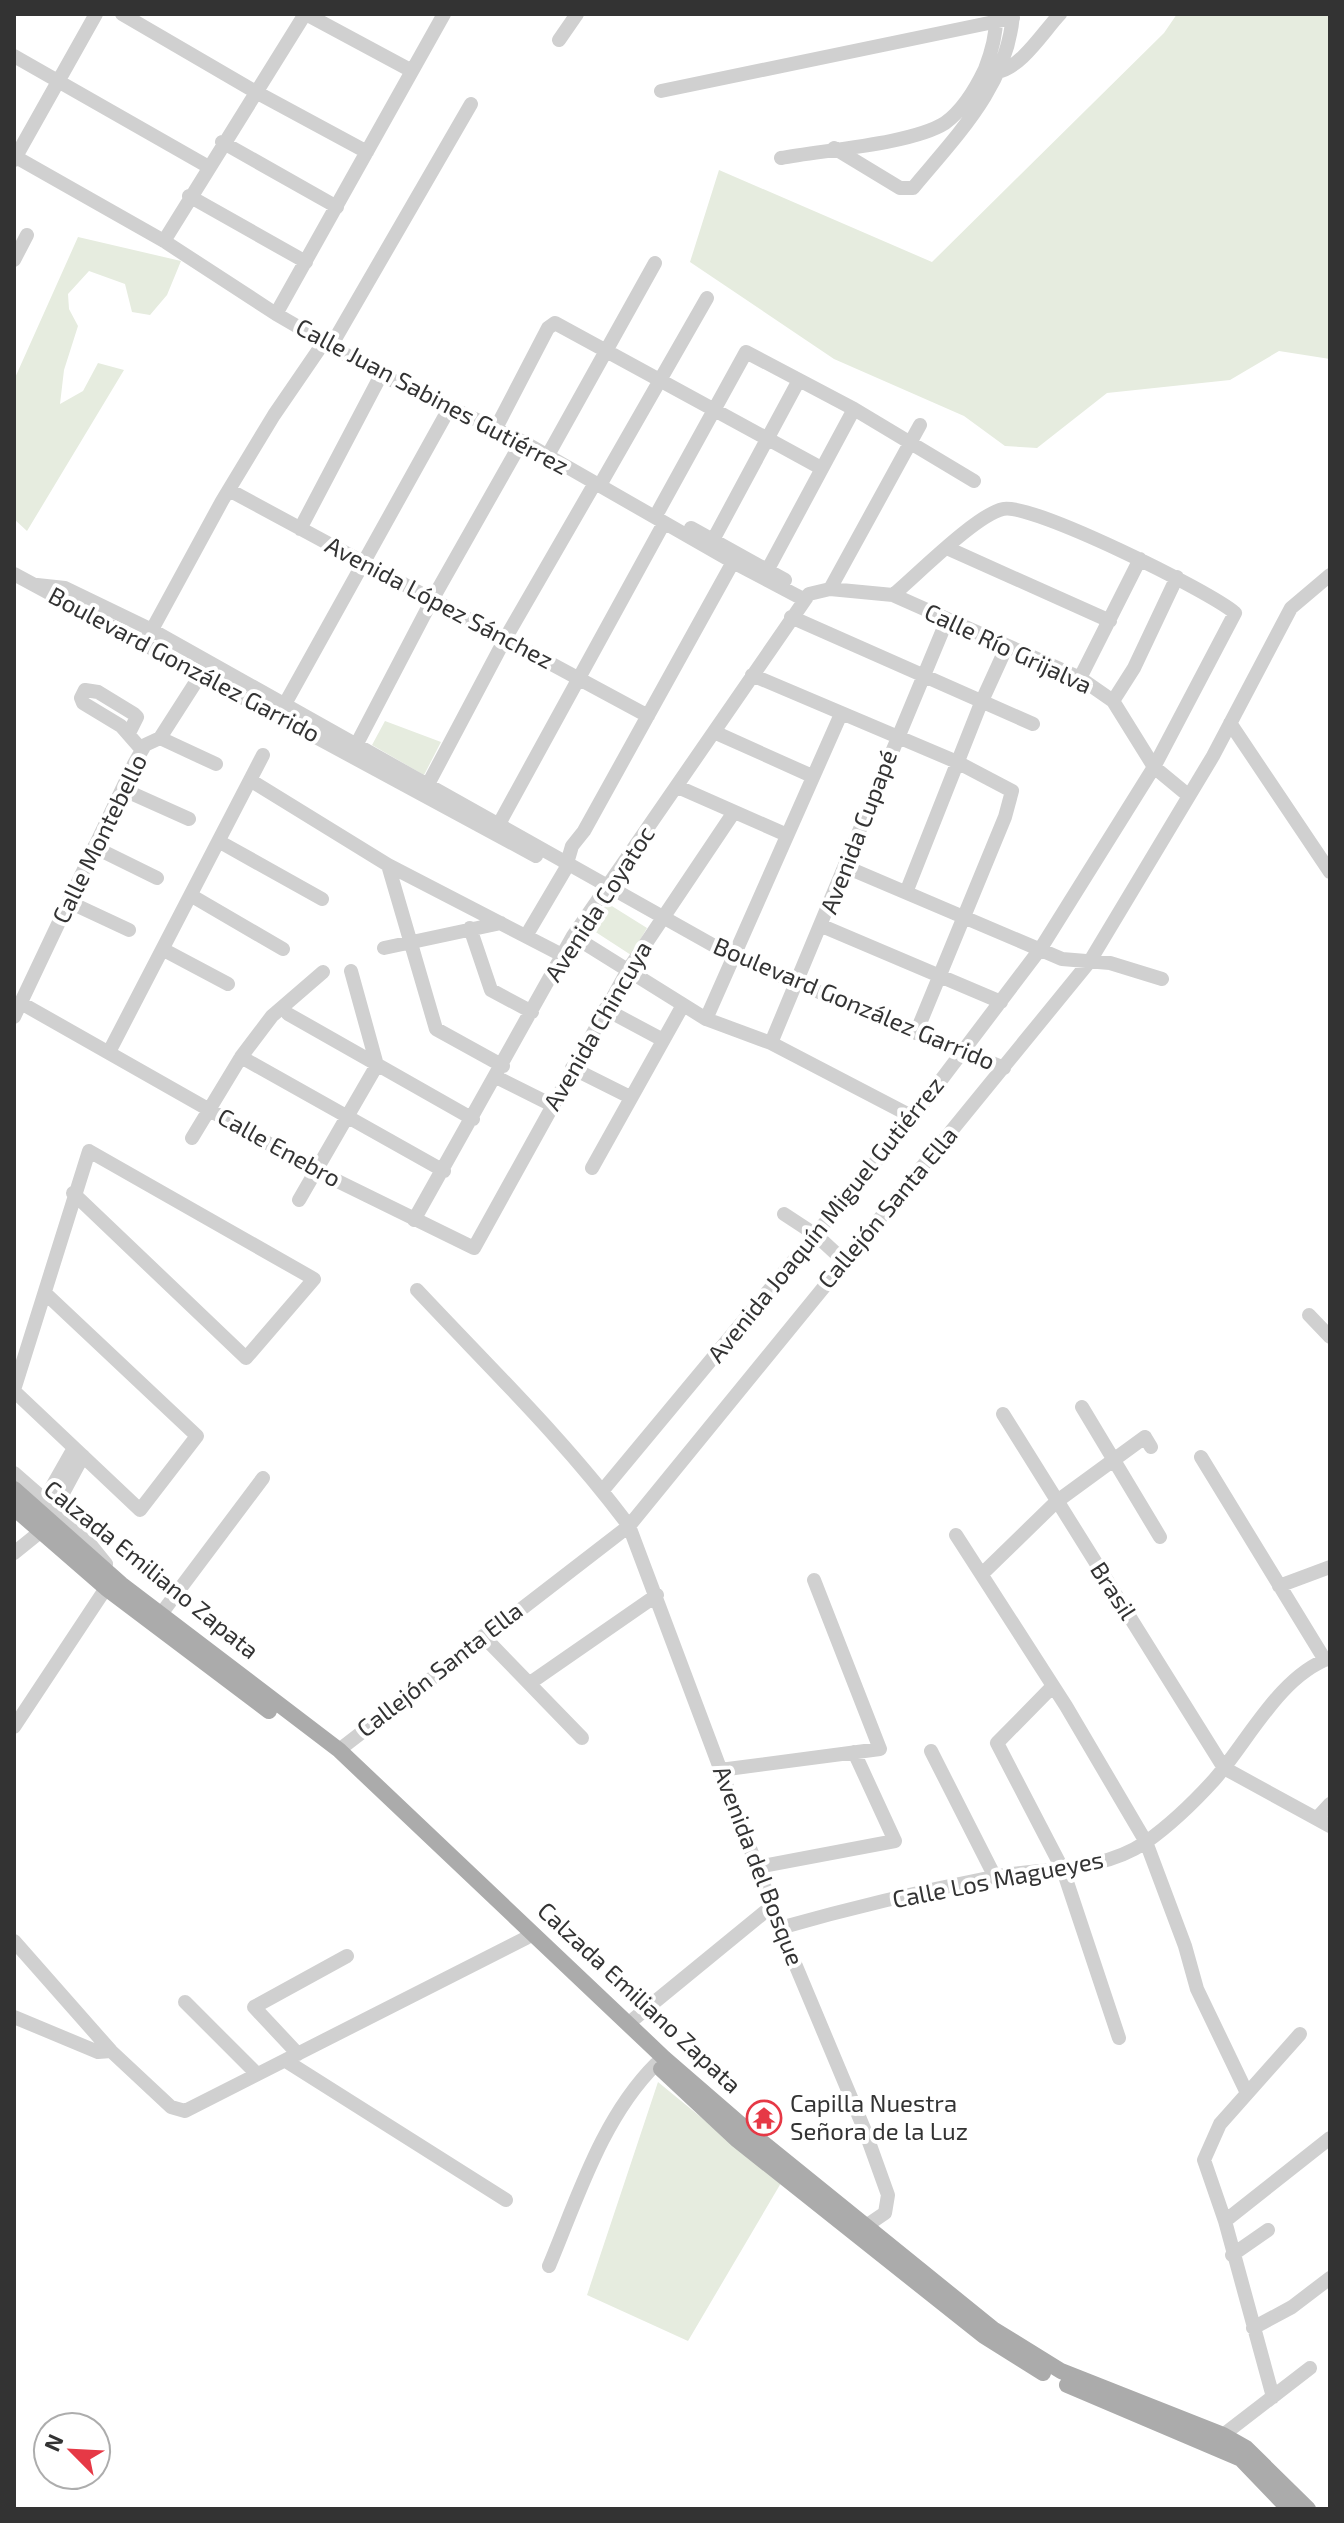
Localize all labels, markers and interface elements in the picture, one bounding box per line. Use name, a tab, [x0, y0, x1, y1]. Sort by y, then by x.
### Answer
street label: Calle Juan Sabines Gutiérrez	[291, 311, 574, 480]
street label: Avenida López Sánchez	[321, 529, 559, 674]
street label: Boulevard González Garrido	[44, 580, 325, 748]
street label: Calle Río Grijalva	[920, 596, 1097, 699]
street label: Avenida Cupapé	[813, 745, 902, 918]
street label: Calle Montebello	[45, 749, 152, 928]
street label: Avenida Coyatoc	[538, 820, 660, 986]
street label: Boulevard González Garrido	[710, 930, 1000, 1075]
street label: Avenida Chincuya	[536, 935, 657, 1115]
street label: Avenida Joaquín Miguel Gutiérrez	[701, 1070, 949, 1368]
street label: Calle Enebro	[213, 1101, 346, 1192]
street label: Callejón Santa Ella	[811, 1120, 963, 1294]
street label: Calzada Emiliano Zapata	[39, 1473, 265, 1664]
street label: Brasil	[1085, 1556, 1144, 1624]
street label: Callejón Santa Ella	[351, 1595, 528, 1742]
street label: Avenida del Bosque	[708, 1762, 811, 1969]
street label: Calle Los Magueyes	[890, 1844, 1106, 1913]
street label: Calzada Emiliano Zapata	[532, 1895, 748, 2099]
place label: Capilla Nuestra Señora de la Luz	[790, 2088, 968, 2145]
temple icon: Capilla Nuestra Señora de la Luz	[745, 2099, 783, 2137]
north arrow	[32, 2411, 112, 2491]
text: N	[38, 2430, 68, 2455]

